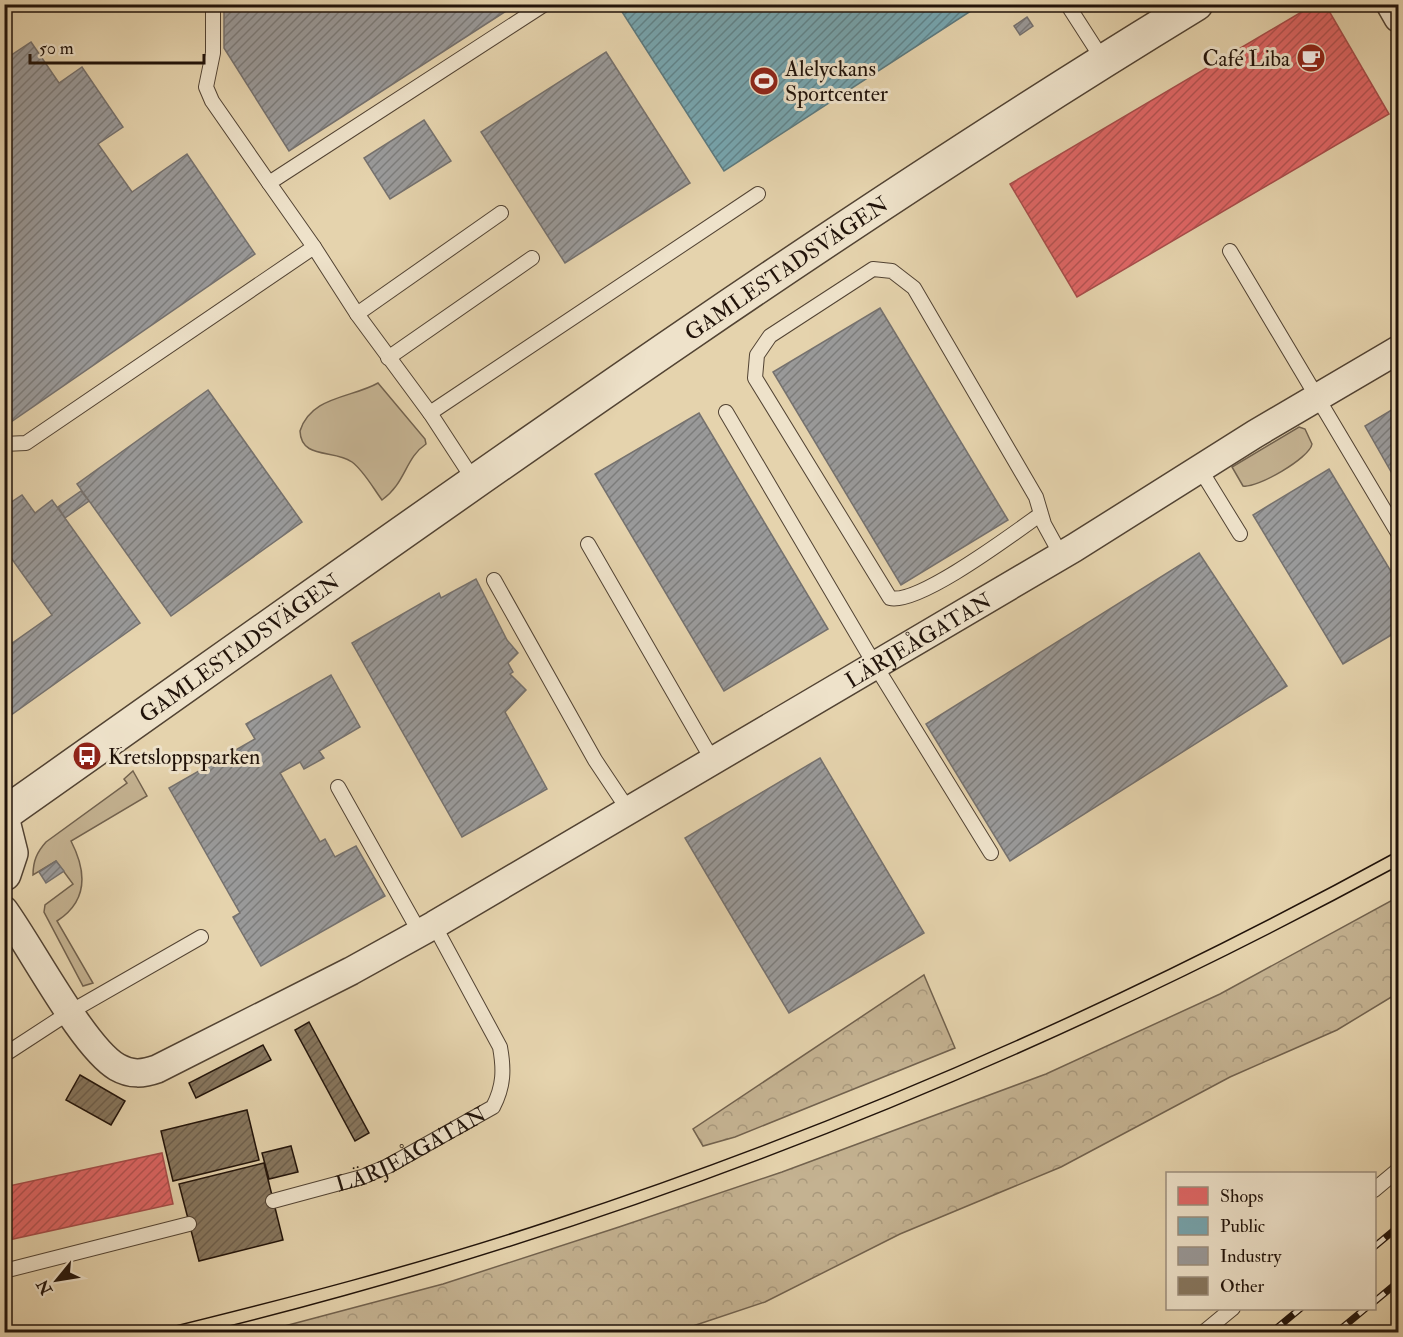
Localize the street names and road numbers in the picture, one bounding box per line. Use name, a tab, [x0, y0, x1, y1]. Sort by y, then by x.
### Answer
street label: GAMLESTADSVÄGEN	[679, 190, 894, 347]
street label: GAMLESTADSVÄGEN	[134, 568, 346, 729]
street label: LÄRJEÅGATAN	[840, 586, 997, 695]
street label: LÄRJEÅGATAN	[333, 1100, 492, 1198]

